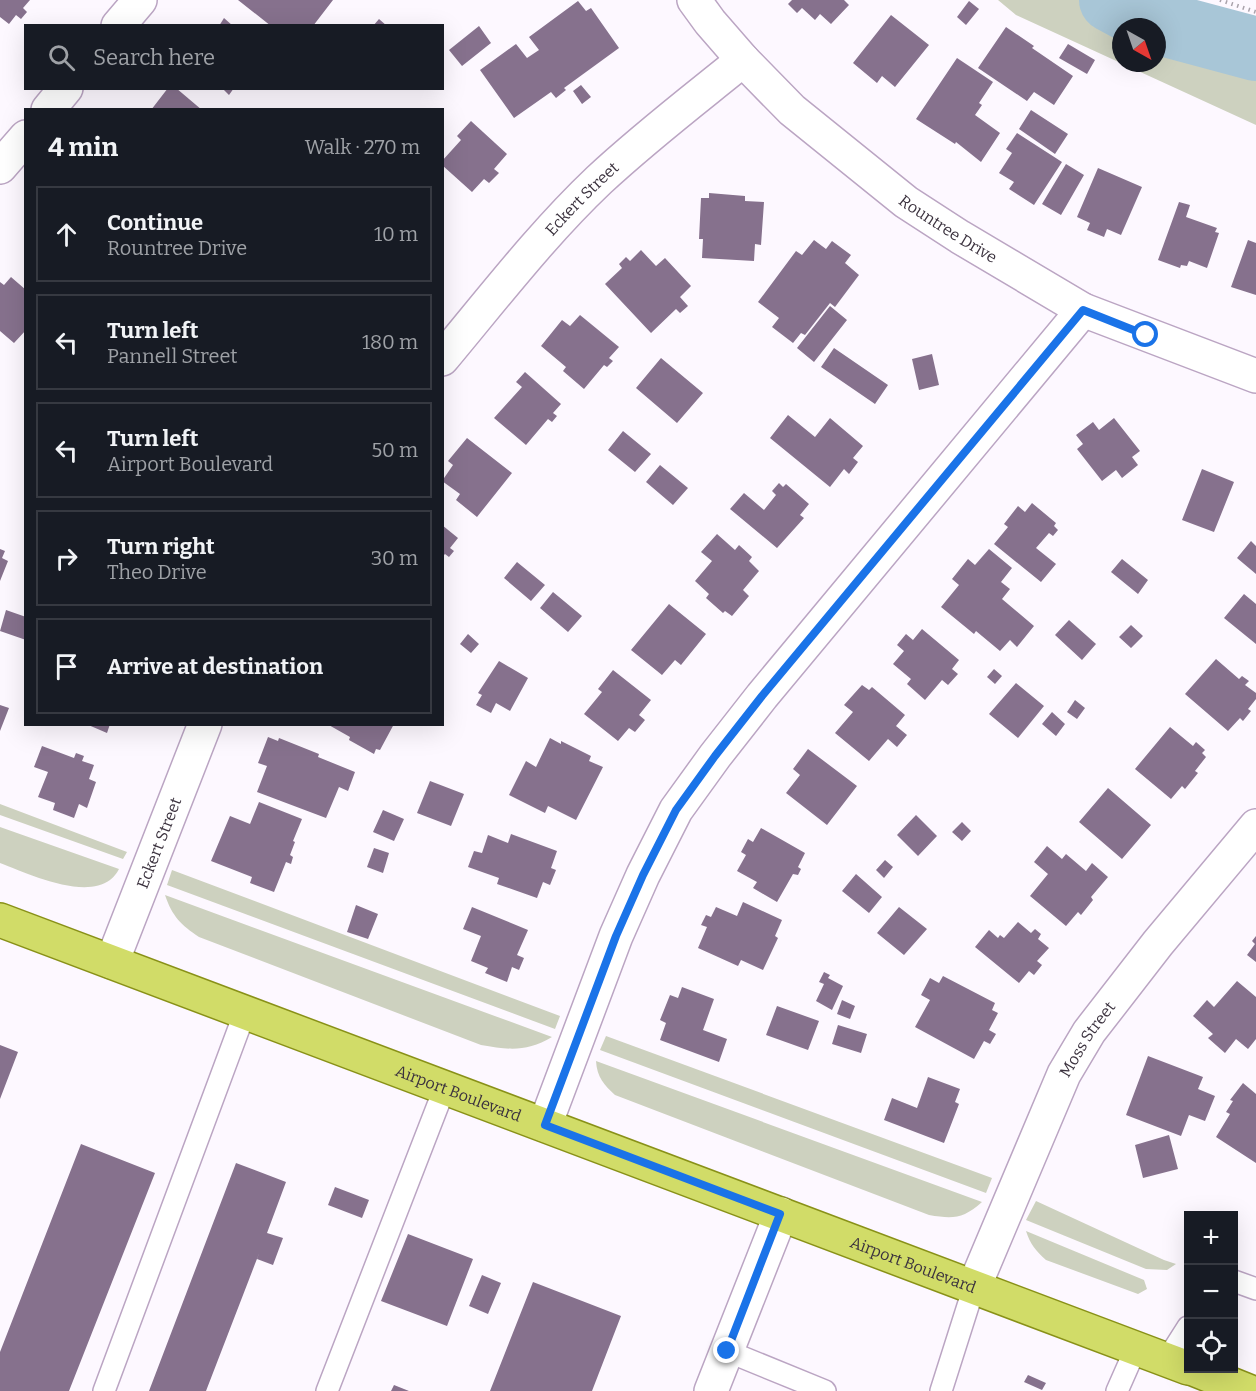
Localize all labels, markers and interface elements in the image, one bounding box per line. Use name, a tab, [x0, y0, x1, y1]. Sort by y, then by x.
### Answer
north arrow	[1112, 18, 1166, 72]
search box	[24, 24, 444, 90]
icon: search	[45, 41, 78, 74]
text: Search here	[93, 44, 215, 71]
text: 4 min	[48, 132, 118, 163]
text: Walk · 270 m	[305, 135, 420, 159]
street label: Eckert Street	[541, 158, 623, 239]
street label: Rountree Drive	[895, 191, 1000, 267]
text: Continue	[107, 209, 203, 236]
icon: ahead	[50, 218, 83, 251]
text: 10 m	[374, 222, 418, 246]
text: Rountree Drive	[107, 236, 247, 260]
text: Turn left	[107, 317, 199, 344]
route start	[1132, 321, 1158, 347]
icon: left	[50, 326, 83, 359]
text: 180 m	[362, 330, 418, 354]
text: Pannell Street	[107, 344, 238, 368]
text: Turn left	[107, 425, 199, 452]
icon: left	[50, 434, 83, 467]
text: 50 m	[371, 438, 418, 462]
text: Airport Boulevard	[107, 452, 273, 476]
text: Turn right	[107, 533, 215, 560]
icon: right	[50, 542, 83, 575]
text: 30 m	[371, 546, 418, 570]
text: Theo Drive	[107, 560, 207, 584]
icon: arrive	[50, 650, 83, 683]
text: Arrive at destination	[107, 653, 323, 680]
street label: Eckert Street	[133, 795, 185, 891]
street label: Moss Street	[1055, 998, 1119, 1081]
street label: Airport Boulevard	[393, 1061, 524, 1126]
map controls	[1184, 1211, 1238, 1373]
button: +	[1184, 1211, 1238, 1265]
street label: Airport Boulevard	[848, 1233, 979, 1297]
button: −	[1184, 1265, 1238, 1319]
button: locate	[1184, 1319, 1238, 1373]
route end	[713, 1337, 739, 1363]

